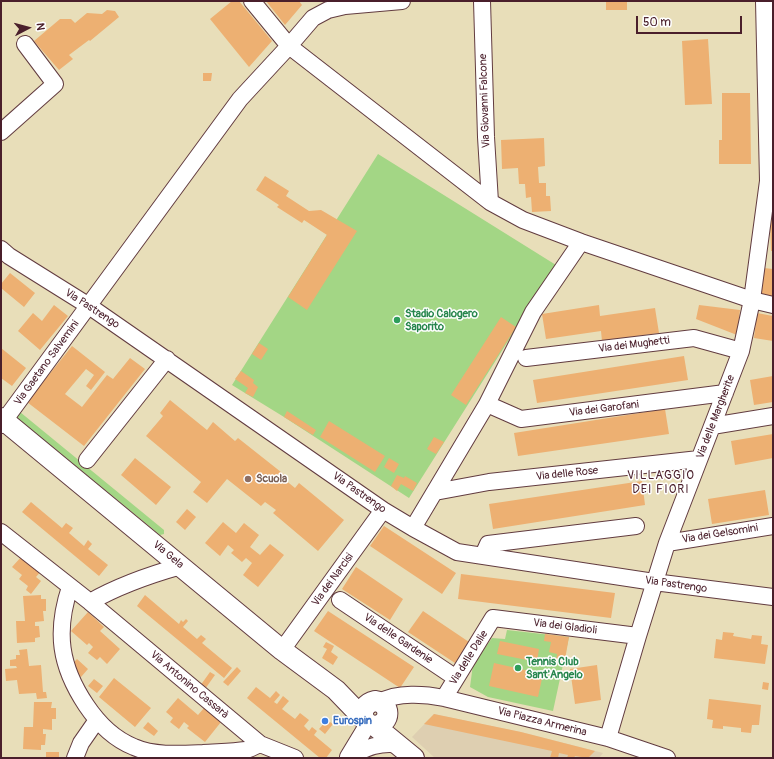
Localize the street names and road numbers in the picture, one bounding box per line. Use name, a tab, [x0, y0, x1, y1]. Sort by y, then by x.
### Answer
street label: Via Giovanni Falcone	[477, 54, 493, 148]
street label: Via Pastrengo	[62, 286, 122, 332]
street label: Via Gaetano Salvemini	[12, 318, 82, 408]
street label: Via dei Mughetti	[598, 334, 670, 356]
street label: Via delle Margherite	[694, 373, 738, 461]
street label: Via dei Garofani	[568, 398, 640, 420]
street label: Via delle Rose	[535, 464, 599, 484]
street label: Via Pastrengo	[330, 470, 388, 516]
street label: Via dei Gelsomini	[681, 521, 759, 547]
street label: Via Gela	[150, 538, 186, 572]
street label: Via dei Narcisi	[309, 551, 357, 609]
street label: Via Pastrengo	[644, 574, 708, 596]
street label: Via delle Gardenie	[361, 611, 435, 667]
street label: Via dei Gladioli	[532, 617, 598, 637]
street label: Via delle Dalie	[447, 628, 491, 688]
street label: Via Antonino Cassarà	[147, 648, 231, 722]
street label: Via Piazza Armerina	[496, 705, 588, 739]

